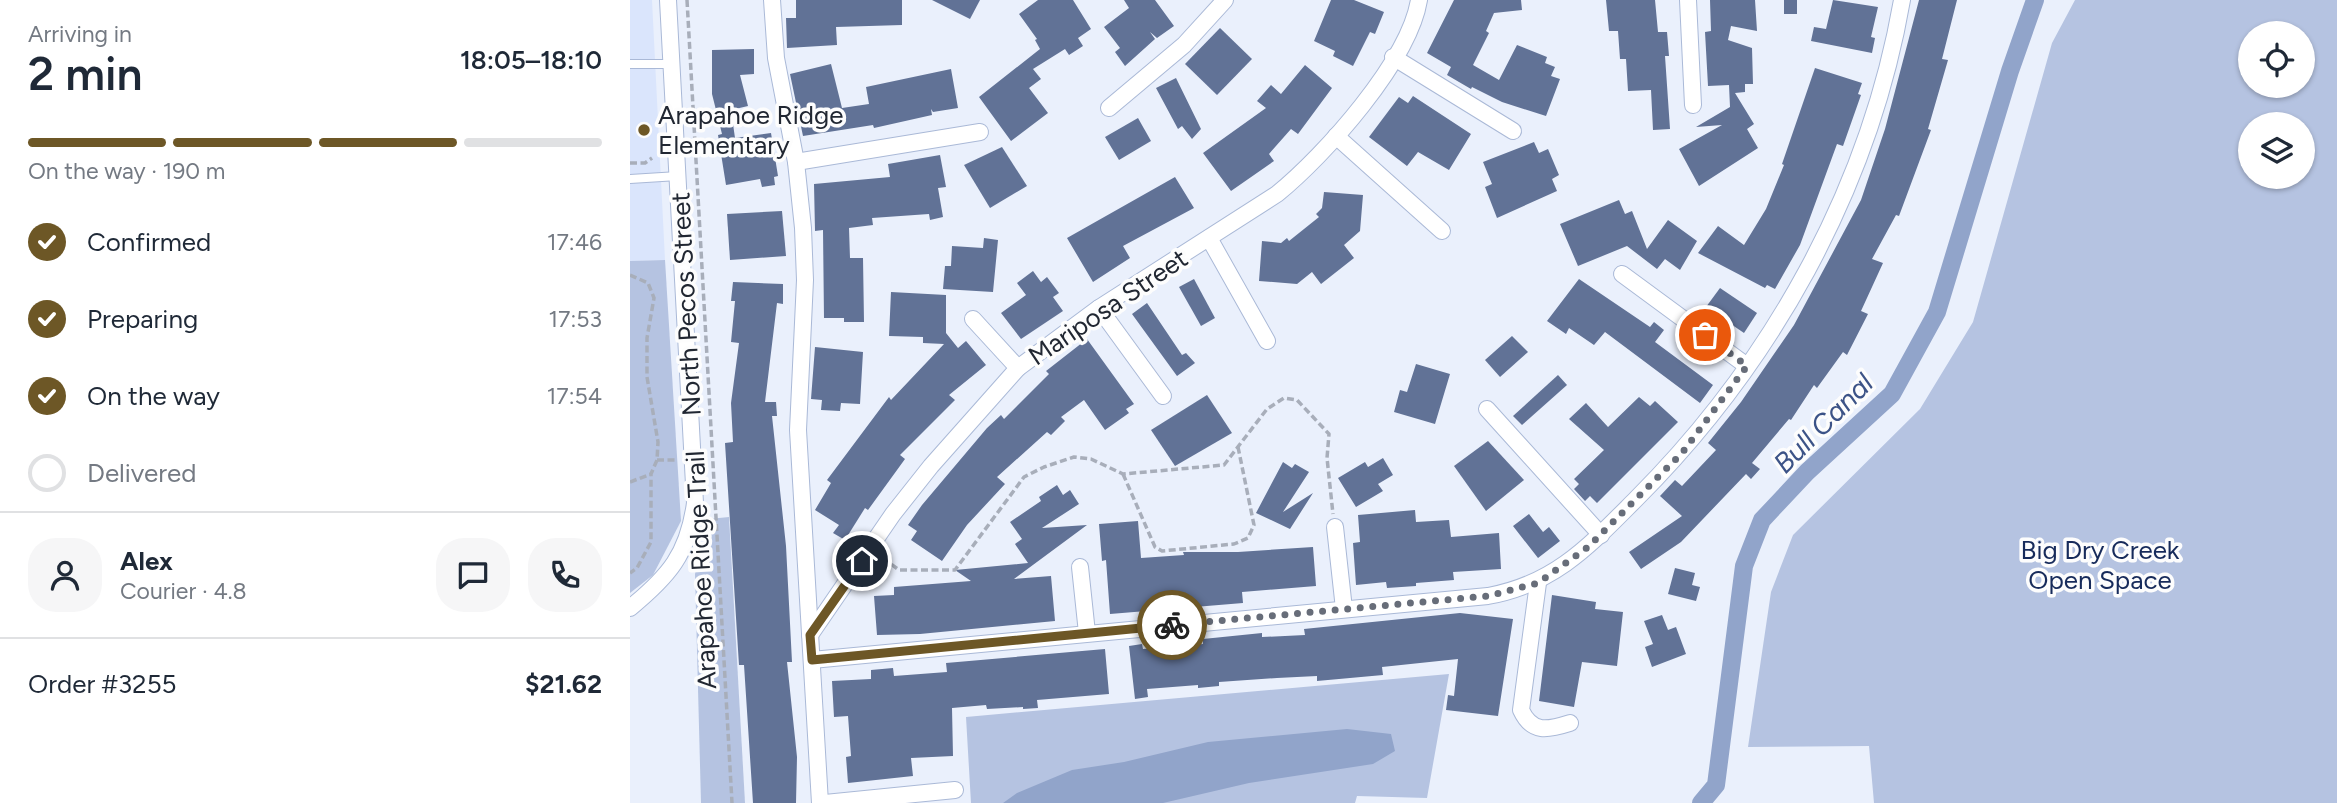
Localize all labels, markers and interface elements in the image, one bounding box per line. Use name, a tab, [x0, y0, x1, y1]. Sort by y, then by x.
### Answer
text: Arriving in	[28, 20, 132, 48]
map controls	[2238, 21, 2315, 189]
button: locate	[2238, 21, 2315, 98]
text: 18:05–18:10	[460, 44, 602, 76]
text: 2 min	[28, 46, 143, 102]
place label: Arapahoe Ridge Elementary	[658, 99, 843, 161]
button: layers	[2238, 112, 2315, 189]
marker: Arapahoe Ridge Elementary	[636, 122, 652, 138]
text: On the way · 190 m	[28, 157, 225, 185]
street label: North Pecos Street	[664, 191, 708, 417]
icon: check	[28, 223, 66, 261]
text: Confirmed	[87, 226, 211, 258]
text: 17:46	[547, 228, 602, 256]
street label: Mariposa Street	[1022, 242, 1194, 372]
icon: check	[28, 300, 66, 338]
text: Preparing	[87, 303, 198, 335]
text: 17:53	[549, 305, 602, 333]
pin	[1675, 305, 1735, 365]
icon: bag	[1686, 316, 1724, 354]
water label: Bull Canal	[1766, 366, 1880, 480]
icon: check	[28, 377, 66, 415]
text: On the way	[87, 380, 220, 412]
text: 17:54	[547, 382, 602, 410]
street label: Arapahoe Ridge Trail	[679, 450, 723, 690]
text: Delivered	[87, 457, 196, 489]
pin	[832, 531, 892, 591]
park label: Big Dry Creek Open Space	[2021, 534, 2180, 596]
button: person	[28, 538, 102, 612]
button: chat	[436, 538, 510, 612]
button: phone	[528, 538, 602, 612]
icon: home	[843, 542, 881, 580]
text: Alex	[120, 545, 173, 577]
text: Courier · 4.8	[120, 577, 247, 605]
courier	[1137, 590, 1207, 660]
icon: bike	[1153, 606, 1191, 644]
text: Order #3255	[28, 668, 177, 700]
text: $21.62	[525, 668, 602, 700]

